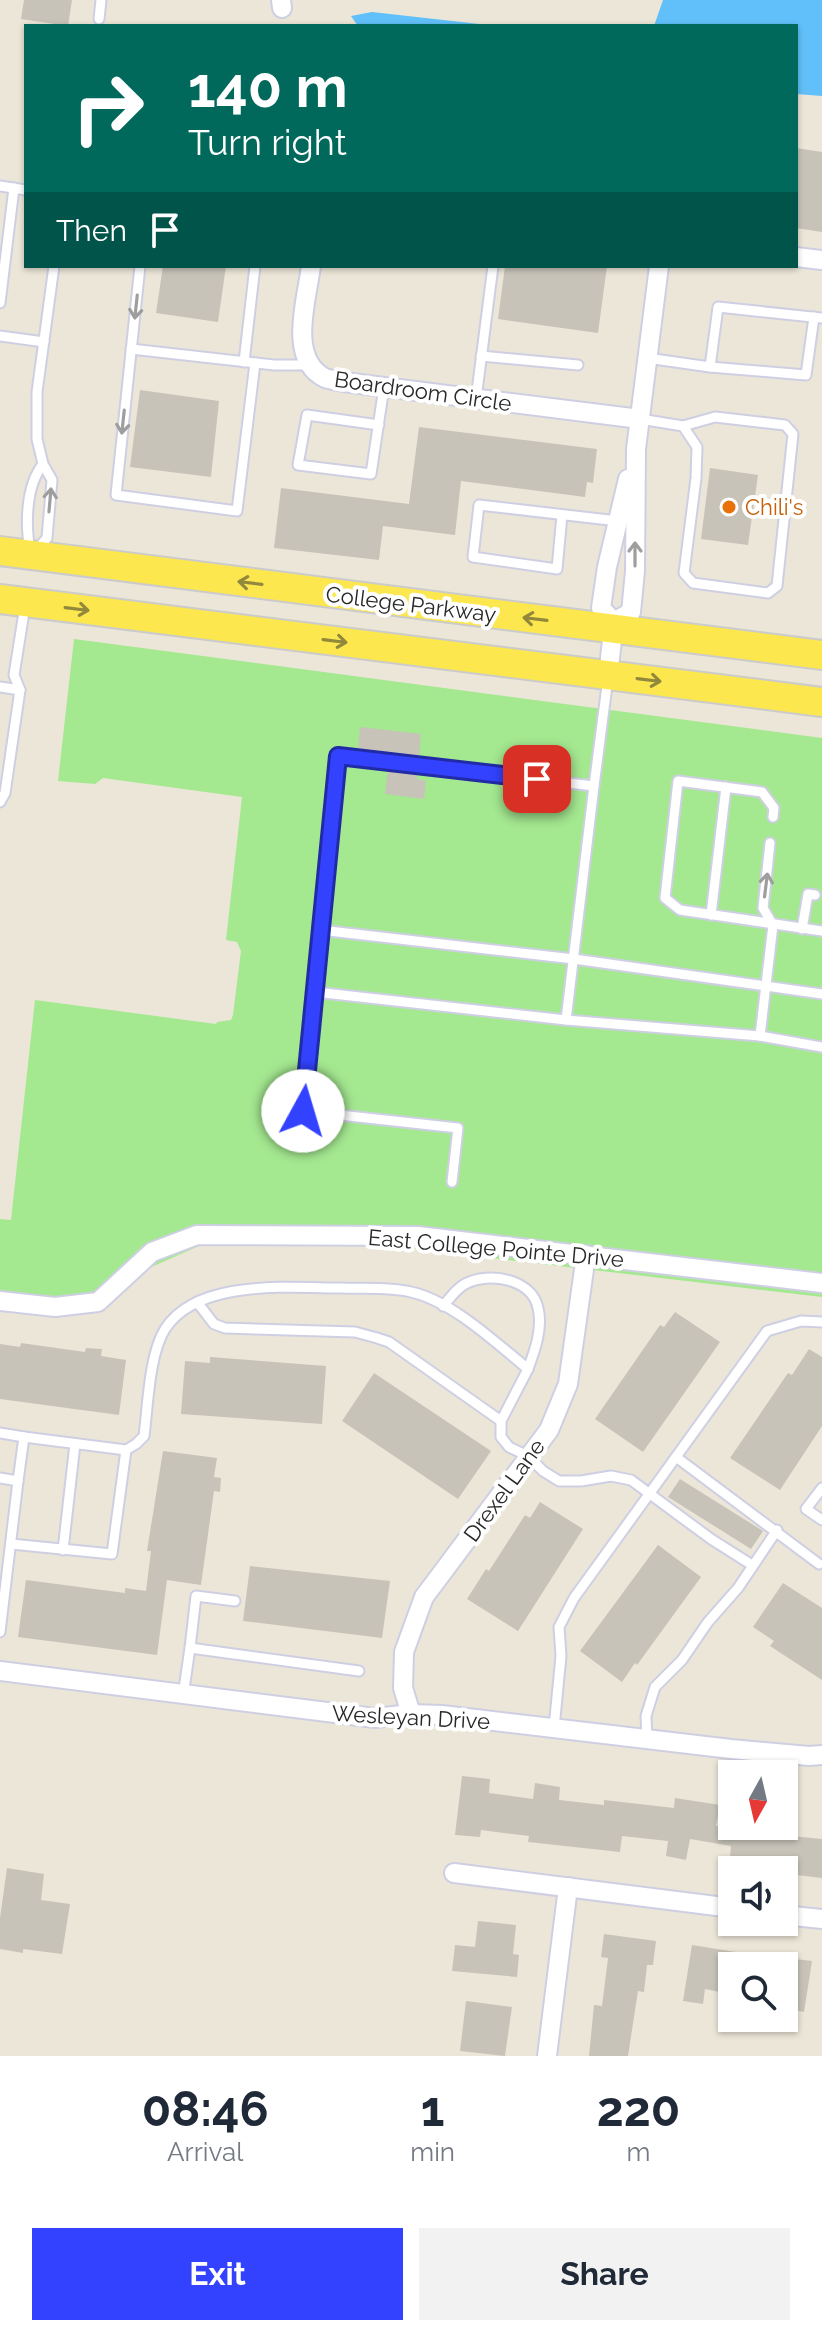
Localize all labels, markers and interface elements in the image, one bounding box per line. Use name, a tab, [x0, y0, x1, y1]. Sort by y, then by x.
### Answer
text: 140 m	[188, 54, 348, 120]
icon: right	[56, 56, 160, 160]
text: Turn right	[188, 121, 347, 163]
icon: arrive	[143, 208, 187, 252]
text: Then	[56, 213, 127, 248]
one-way arrow	[128, 294, 143, 320]
street label: Boardroom Circle	[333, 366, 513, 416]
one-way arrow	[116, 408, 131, 435]
one-way arrow	[43, 487, 58, 514]
place label: Chili's	[745, 494, 803, 520]
marker: Chili's	[720, 498, 738, 516]
one-way arrow	[627, 541, 643, 568]
one-way arrow	[237, 575, 263, 590]
street label: College Parkway	[324, 581, 498, 627]
one-way arrow	[64, 601, 90, 616]
one-way arrow	[522, 612, 549, 627]
one-way arrow	[322, 634, 347, 649]
one-way arrow	[635, 673, 662, 688]
pin	[503, 745, 571, 813]
icon: arrive	[515, 757, 559, 801]
one-way arrow	[758, 872, 773, 899]
position arrow	[261, 1069, 345, 1153]
street label: East College Pointe Drive	[367, 1224, 625, 1272]
street label: Drexel Lane	[458, 1434, 550, 1546]
street label: Wesleyan Drive	[331, 1700, 491, 1734]
north arrow	[718, 1760, 798, 1840]
map controls	[718, 1760, 798, 2032]
button: sound	[718, 1856, 798, 1936]
button: search	[718, 1952, 798, 2032]
text: 08:46	[142, 2081, 269, 2137]
text: 1	[421, 2081, 444, 2137]
text: 220	[597, 2081, 680, 2137]
text: Arrival	[167, 2137, 243, 2167]
text: min	[410, 2137, 455, 2167]
text: m	[627, 2137, 650, 2167]
button: Exit	[32, 2228, 403, 2320]
button: Share	[419, 2228, 790, 2320]

